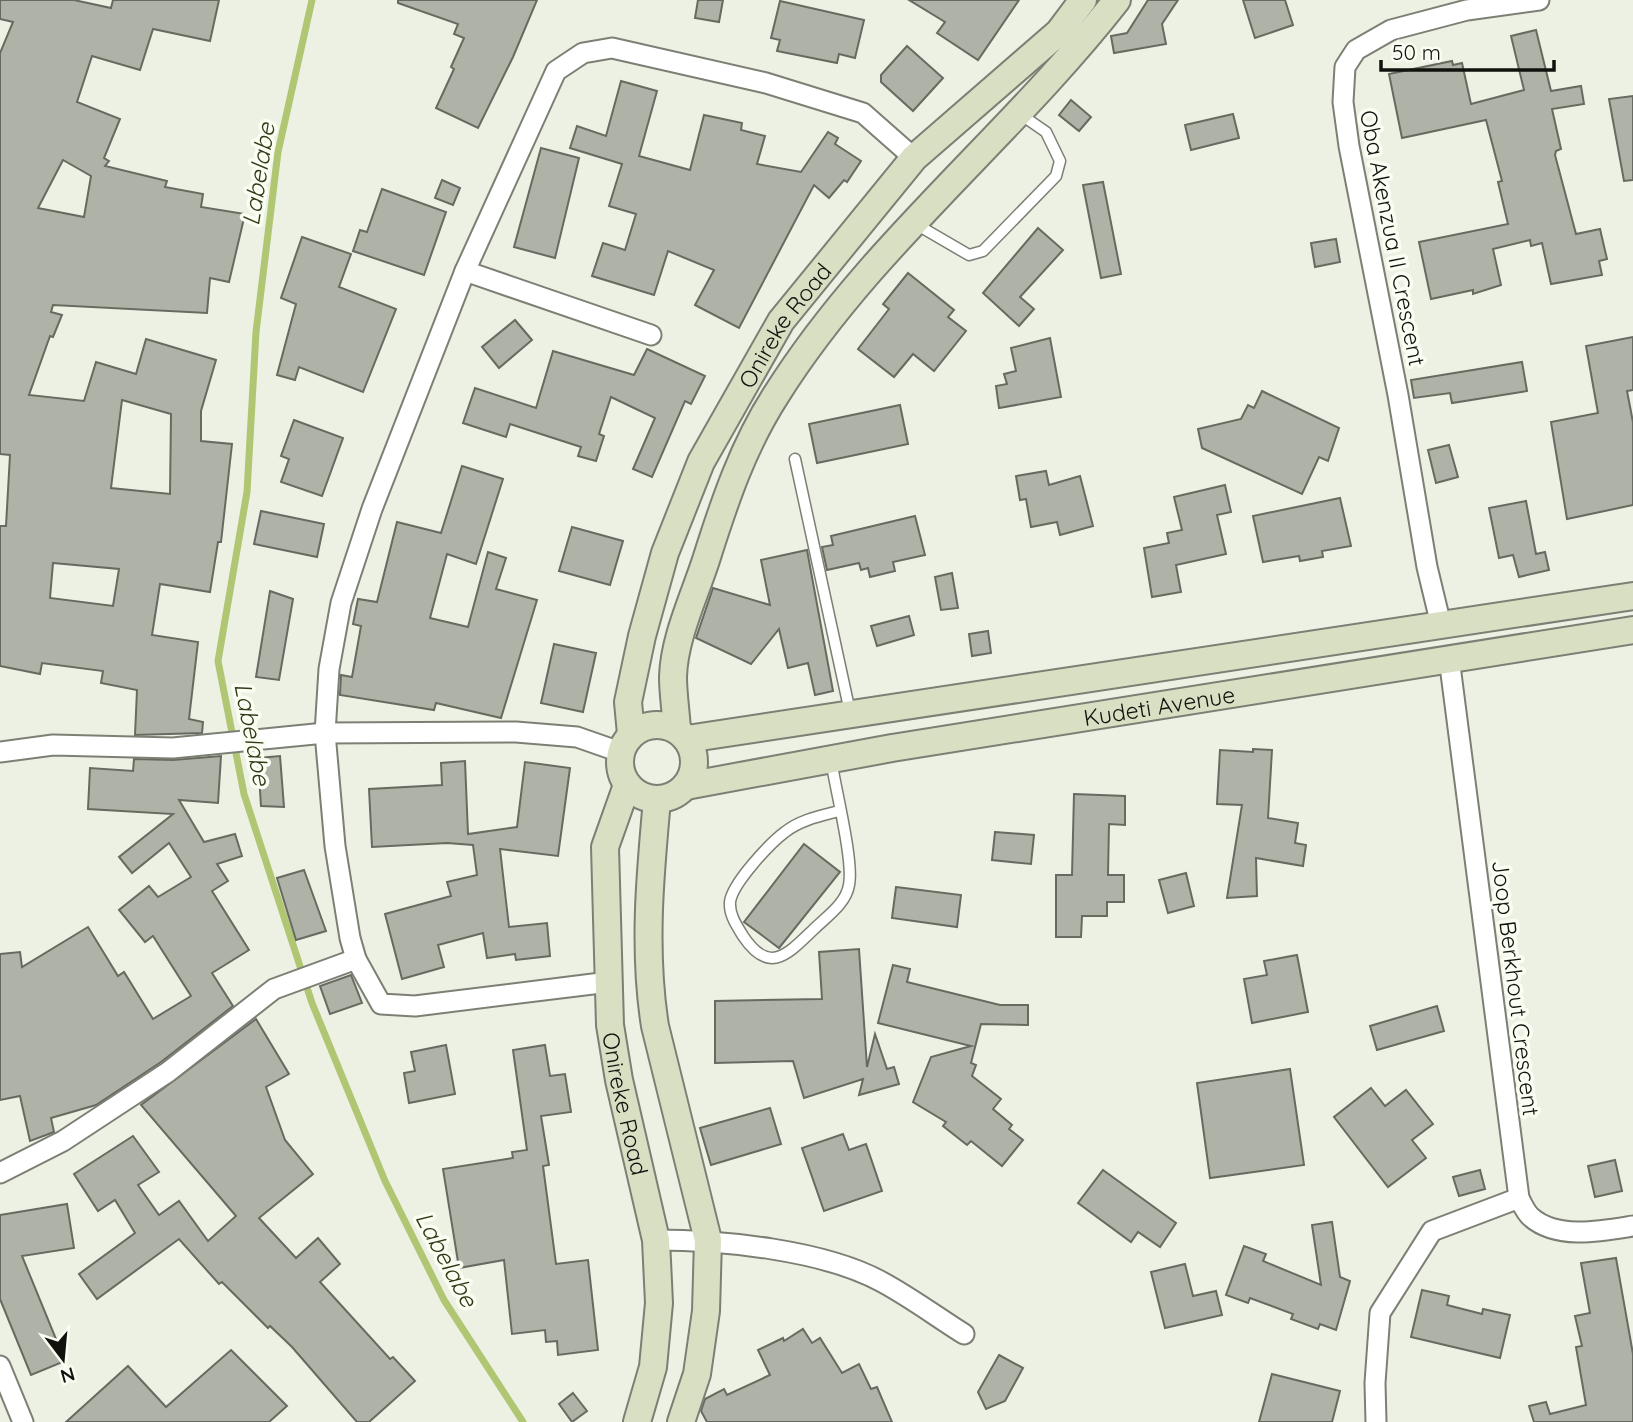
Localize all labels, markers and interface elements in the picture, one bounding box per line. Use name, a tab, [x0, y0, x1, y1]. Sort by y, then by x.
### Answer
scale bar	[1381, 28, 1554, 72]
text: 50 m	[1392, 39, 1441, 65]
street label: Oba Akenzua II Crescent	[1354, 108, 1432, 369]
water label: Labelabe	[235, 119, 281, 228]
street label: Onireke Road	[732, 257, 837, 393]
street label: Kudeti Avenue	[1081, 679, 1237, 732]
water label: Labelabe	[228, 680, 278, 789]
street label: Joop Berkhout Crescent	[1486, 858, 1546, 1118]
street label: Onireke Road	[597, 1030, 655, 1178]
water label: Labelabe	[409, 1206, 485, 1313]
north arrow	[28, 1324, 98, 1394]
text: N	[58, 1362, 78, 1389]

